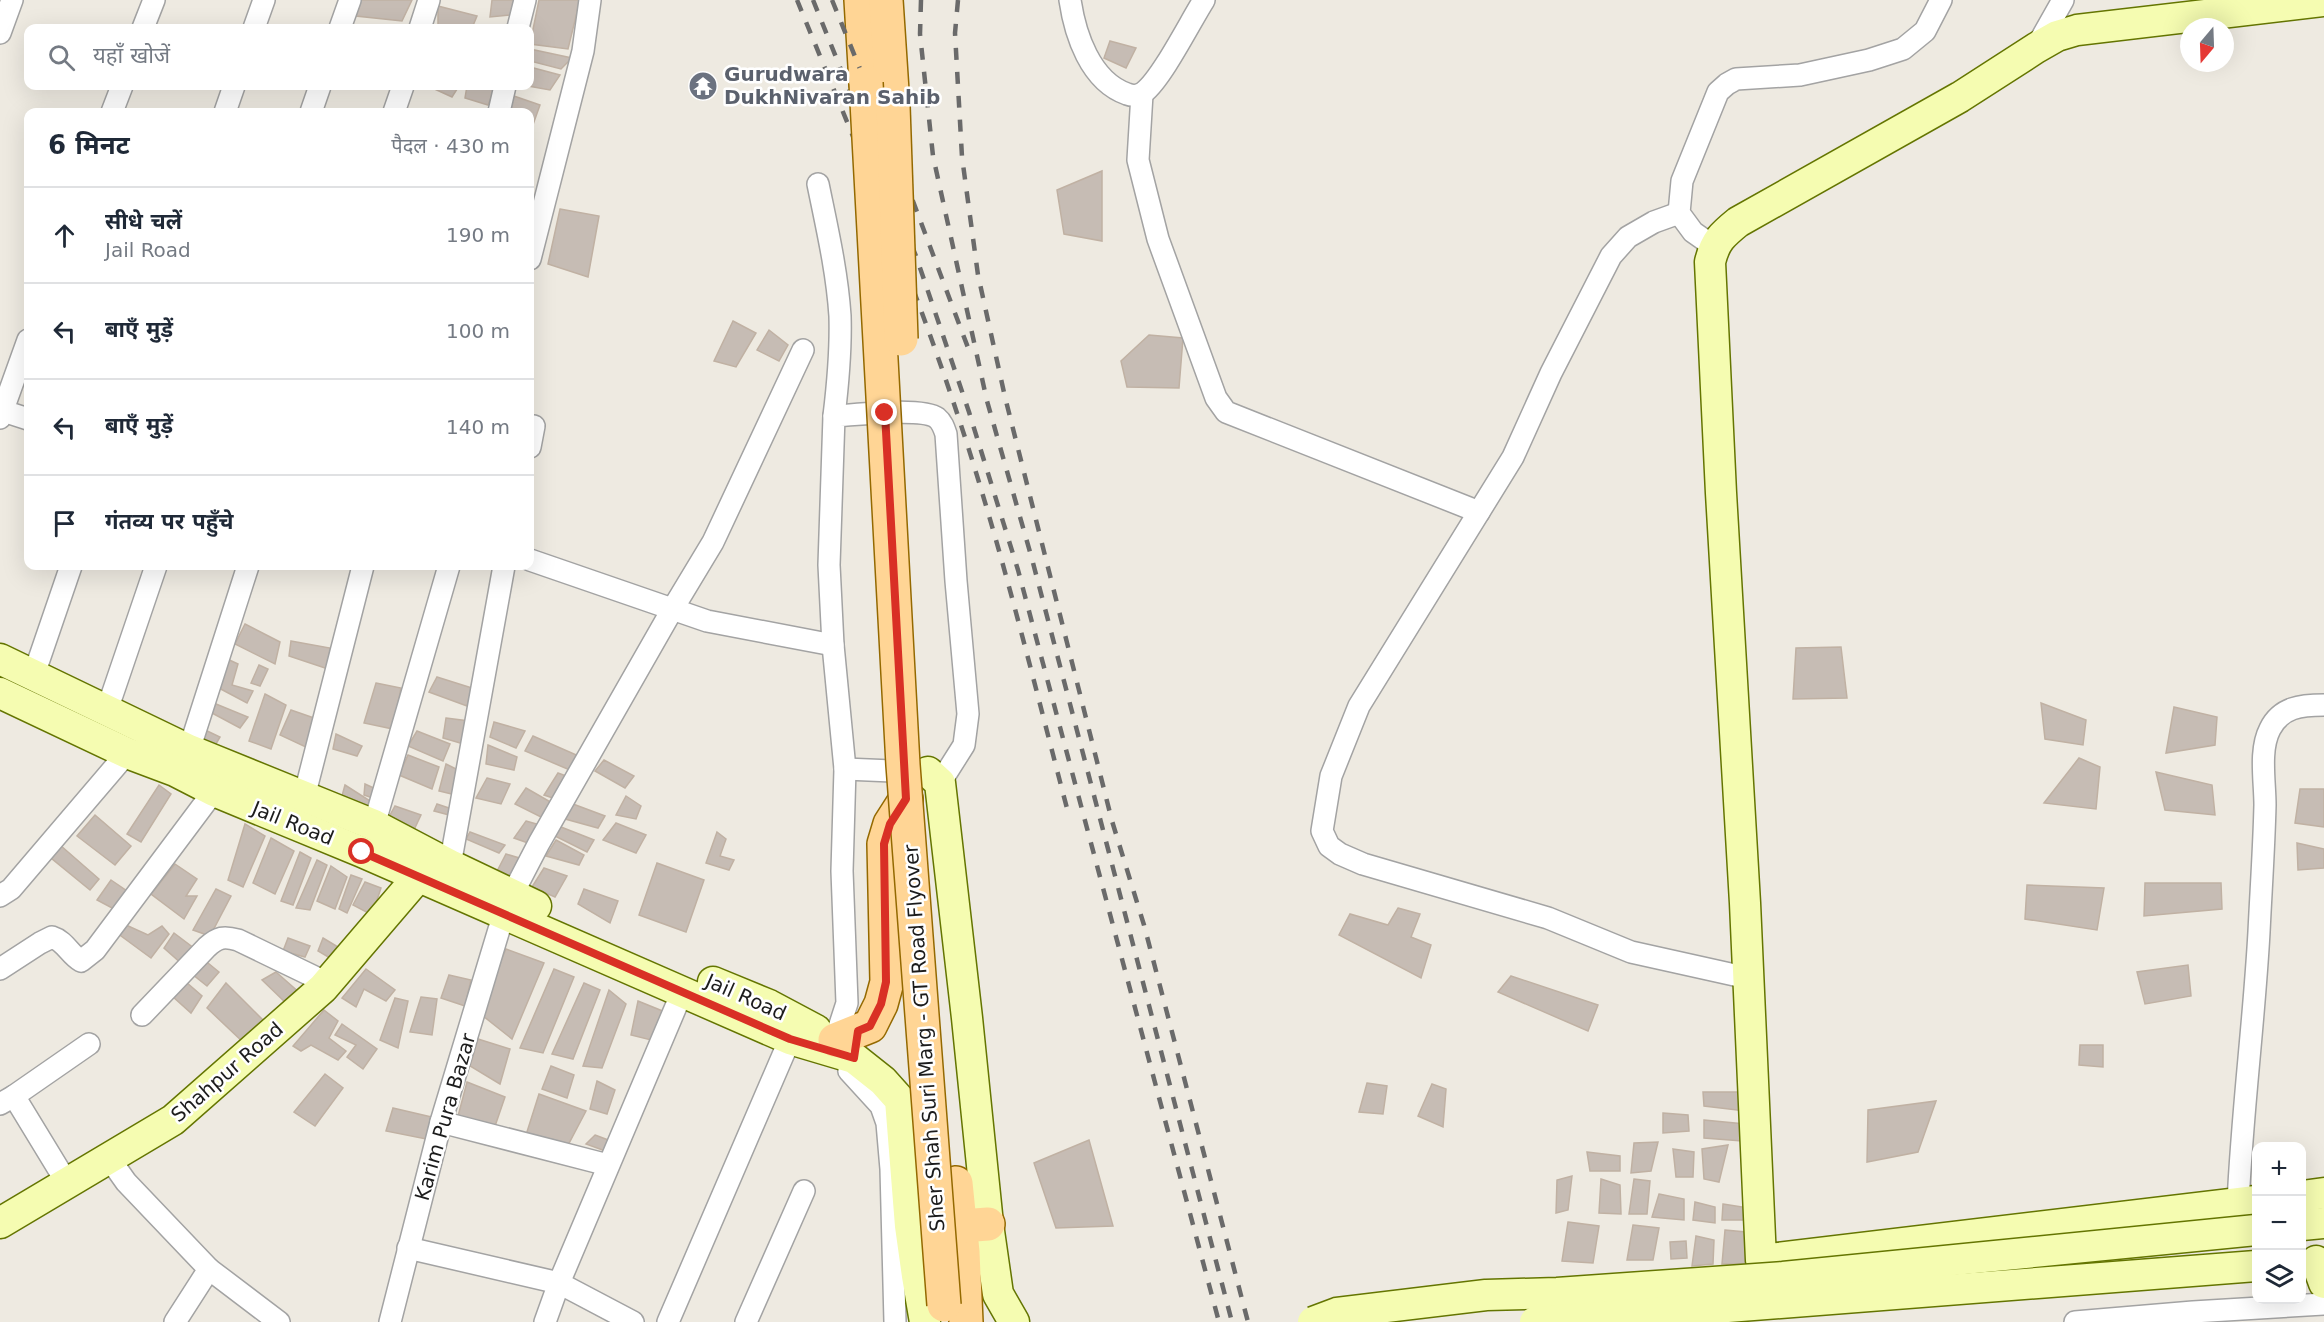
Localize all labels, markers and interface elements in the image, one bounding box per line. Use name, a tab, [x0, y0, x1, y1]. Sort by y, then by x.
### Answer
north arrow	[2180, 18, 2234, 72]
search box	[24, 24, 534, 90]
icon: search	[45, 41, 78, 74]
text: यहाँ खोजें	[93, 43, 170, 68]
place label: Gurudwara DukhNivaran Sahib	[724, 62, 940, 109]
temple icon: Gurudwara DukhNivaran Sahib	[687, 70, 719, 102]
text: 6 मिनट	[48, 130, 130, 160]
text: पैदल · 430 m	[391, 134, 510, 158]
text: सीधे चलें	[105, 209, 182, 234]
icon: ahead	[48, 219, 81, 252]
text: 190 m	[446, 223, 510, 247]
text: Jail Road	[105, 238, 191, 262]
icon: left	[48, 315, 81, 348]
text: बाएँ मुड़ें	[105, 317, 173, 342]
text: 100 m	[446, 319, 510, 343]
route end	[871, 399, 897, 425]
icon: left	[48, 411, 81, 444]
text: बाएँ मुड़ें	[105, 413, 173, 438]
text: 140 m	[446, 415, 510, 439]
icon: arrive	[48, 507, 81, 540]
text: गंतव्य पर पहुँचे	[105, 509, 233, 534]
street label: Jail Road	[247, 795, 337, 850]
route start	[348, 838, 374, 864]
street label: Sher Shah Suri Marg - GT Road Flyover	[898, 843, 949, 1232]
street label: Jail Road	[700, 968, 790, 1025]
street label: Shahpur Road	[166, 1017, 288, 1127]
street label: Karim Pura Bazar	[410, 1030, 481, 1203]
map controls	[2252, 1142, 2306, 1304]
button: +	[2252, 1142, 2306, 1196]
button: −	[2252, 1196, 2306, 1250]
button: layers	[2252, 1250, 2306, 1304]

